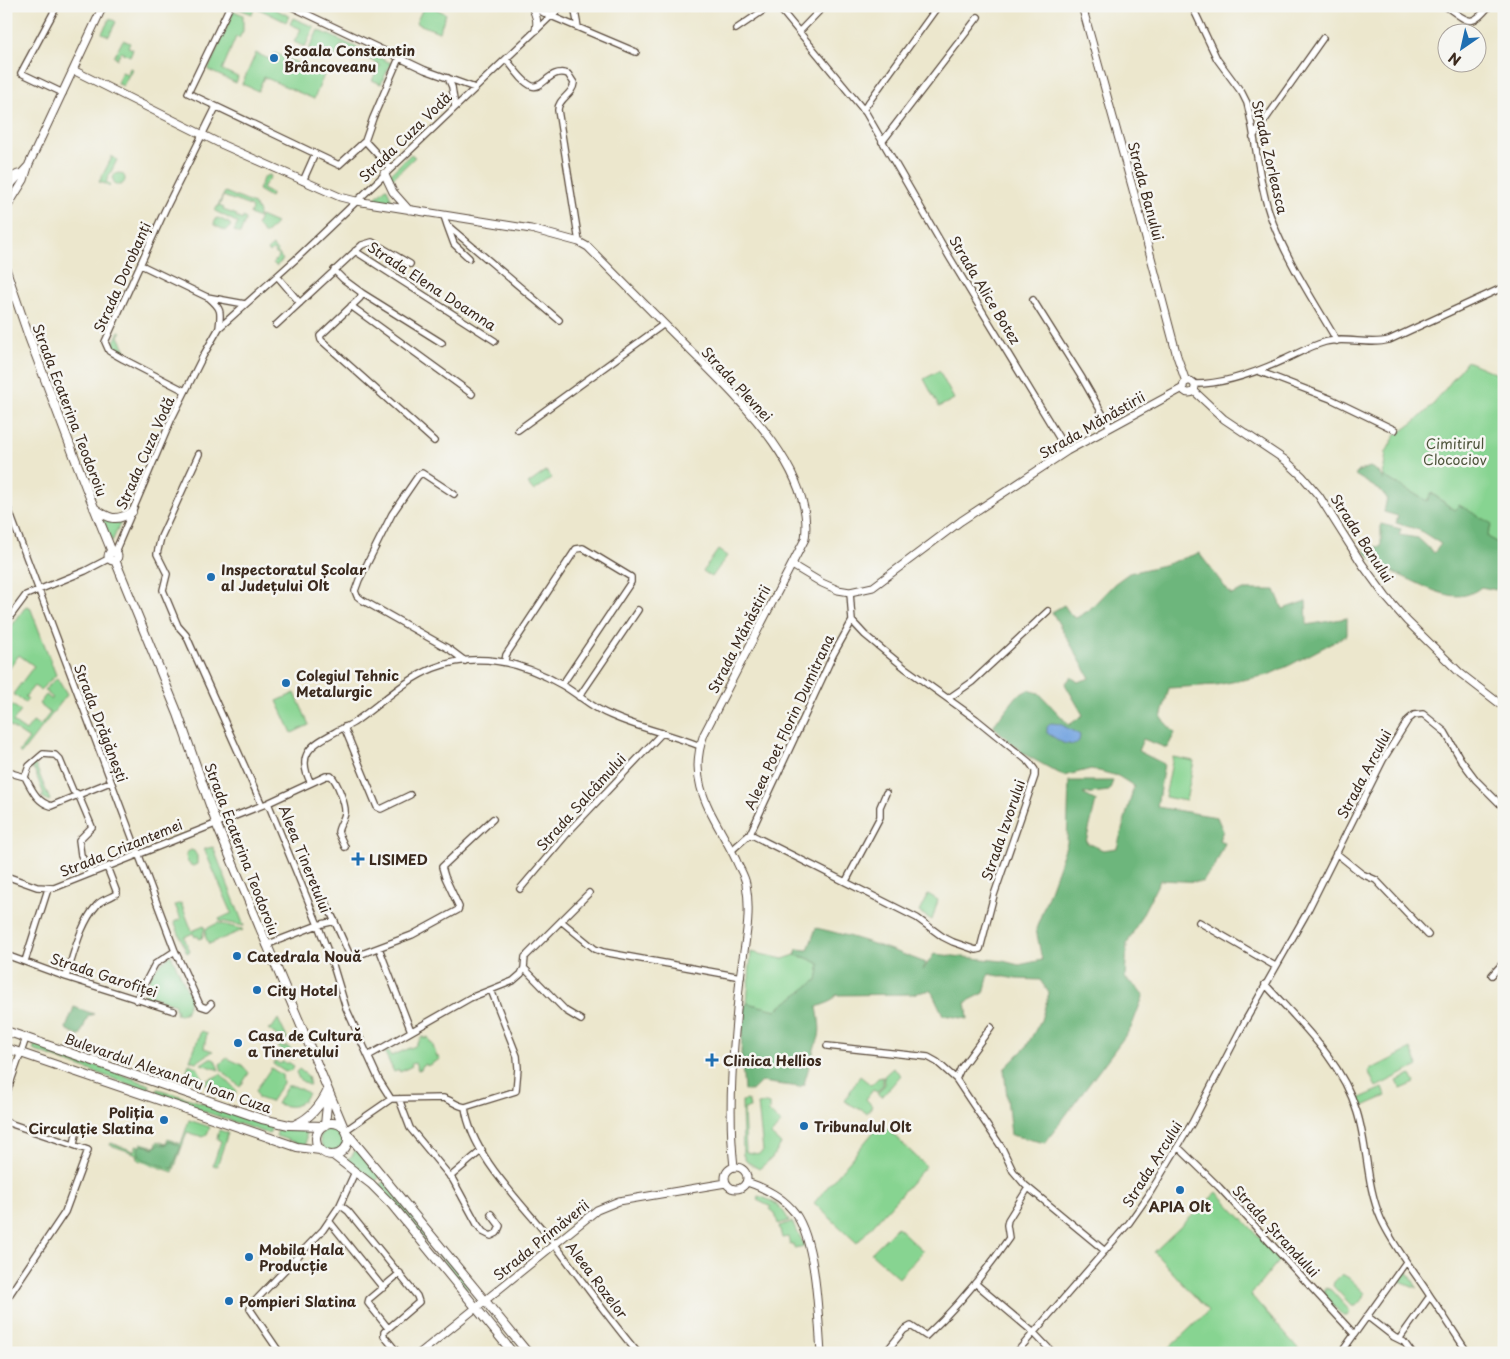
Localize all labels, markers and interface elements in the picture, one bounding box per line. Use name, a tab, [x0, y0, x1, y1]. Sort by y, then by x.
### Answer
north arrow	[1438, 22, 1488, 72]
place label: Școala Constantin Brâncoveanu	[284, 40, 415, 77]
text: N	[1444, 47, 1465, 71]
marker: Școala Constantin Brâncoveanu	[268, 52, 280, 64]
street label: Strada Cuza Vodă	[354, 86, 457, 187]
street label: Strada Zorleasca	[1247, 98, 1293, 216]
street label: Strada Banului	[1123, 139, 1169, 243]
street label: Strada Dorobanți	[88, 218, 156, 336]
street label: Strada Alice Botez	[944, 232, 1026, 349]
street label: Strada Elena Doamna	[363, 236, 501, 336]
street label: Strada Ecaterina Teodoroiu	[27, 321, 113, 499]
street label: Strada Plevnei	[697, 342, 777, 426]
street label: Strada Mănăstirii	[1035, 386, 1149, 464]
street label: Strada Cuza Vodă	[111, 392, 180, 513]
park label: Cimitirul Clocociov	[1423, 433, 1488, 470]
street label: Strada Banului	[1325, 490, 1399, 587]
place label: Inspectoratul Școlar al Județului Olt	[221, 559, 367, 596]
marker: Inspectoratul Școlar al Județului Olt	[205, 571, 217, 583]
street label: Strada Mănăstirii	[703, 581, 775, 697]
street label: Aleea Poet Florin Dumitrana	[739, 631, 839, 813]
street label: Strada Drăgănești	[69, 661, 133, 785]
place label: Colegiul Tehnic Metalurgic	[296, 665, 399, 702]
marker: Colegiul Tehnic Metalurgic	[280, 677, 292, 689]
street label: Strada Arcului	[1332, 726, 1396, 822]
street label: Strada Salcâmului	[531, 749, 631, 855]
street label: Strada Ecaterina Teodoroiu	[199, 760, 285, 938]
street label: Strada Izvorului	[976, 777, 1030, 883]
street label: Aleea Tineretului	[274, 802, 336, 916]
street label: Strada Crizantemei	[56, 814, 186, 882]
place label: LISIMED	[369, 849, 428, 870]
marker: LISIMED	[351, 852, 365, 866]
place label: Catedrala Nouă	[247, 946, 362, 967]
street label: Strada Garofiței	[48, 948, 160, 1002]
marker: Catedrala Nouă	[231, 950, 243, 962]
place label: City Hotel	[267, 980, 338, 1001]
marker: City Hotel	[251, 984, 263, 996]
place label: Casa de Cultură a Tineretului	[248, 1025, 363, 1062]
street label: Bulevardul Alexandru Ioan Cuza	[62, 1028, 275, 1118]
marker: Casa de Cultură a Tineretului	[232, 1037, 244, 1049]
place label: Clinica Hellios	[723, 1050, 822, 1071]
marker: Clinica Hellios	[705, 1053, 719, 1067]
place label: Poliția Circulație Slatina	[28, 1102, 154, 1139]
marker: Poliția Circulație Slatina	[158, 1114, 170, 1126]
place label: Tribunalul Olt	[814, 1116, 912, 1137]
street label: Strada Arcului	[1117, 1117, 1187, 1211]
marker: Tribunalul Olt	[798, 1120, 810, 1132]
street label: Strada Ștrandului	[1228, 1180, 1324, 1282]
marker: APIA Olt	[1174, 1184, 1186, 1196]
street label: Strada Primăverii	[488, 1195, 594, 1285]
place label: APIA Olt	[1149, 1196, 1211, 1217]
street label: Aleea Rozelor	[561, 1237, 633, 1323]
place label: Mobila Hala Producție	[259, 1239, 344, 1276]
marker: Mobila Hala Producție	[243, 1251, 255, 1263]
place label: Pompieri Slatina	[239, 1291, 357, 1312]
marker: Pompieri Slatina	[223, 1295, 235, 1307]

